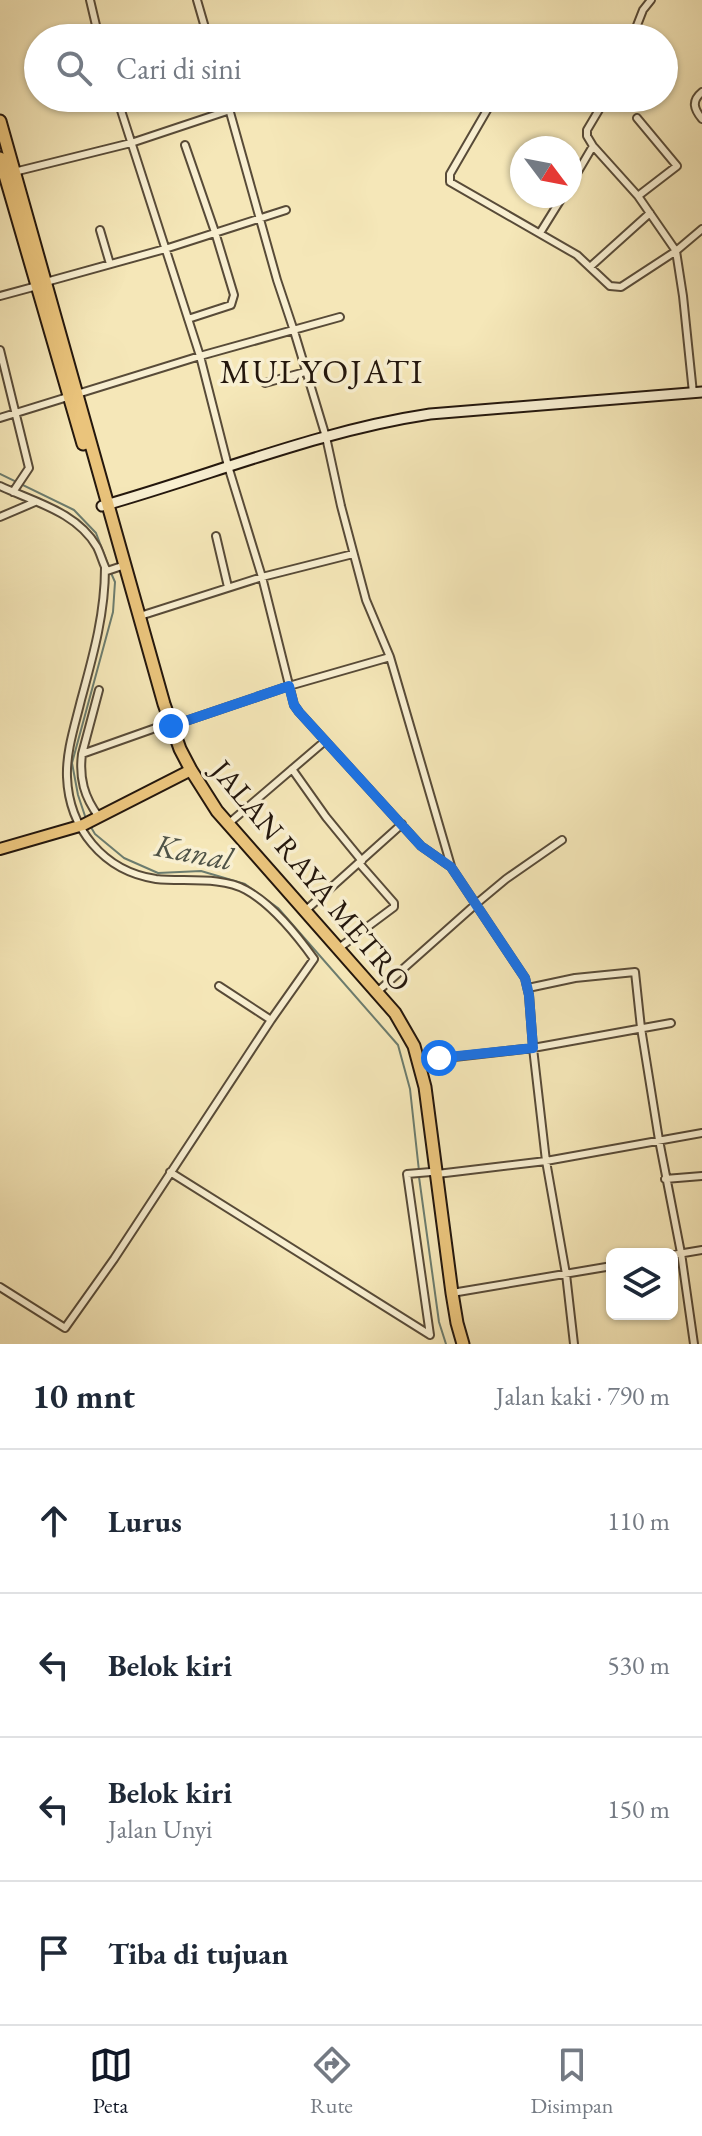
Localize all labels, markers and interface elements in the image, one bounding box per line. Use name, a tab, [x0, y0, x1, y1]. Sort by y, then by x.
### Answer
search box	[24, 24, 678, 112]
icon: search	[52, 46, 96, 90]
text: Cari di sini	[116, 49, 241, 88]
north arrow	[510, 136, 582, 208]
district label: MULYOJATI	[220, 349, 424, 393]
route end	[153, 708, 189, 744]
street label: JALAN RAYA METRO	[201, 749, 420, 1000]
water label: Kanal	[150, 824, 237, 880]
route start	[421, 1040, 457, 1076]
map controls	[606, 1248, 678, 1320]
button: layers	[606, 1248, 678, 1320]
text: 10 mnt	[32, 1374, 135, 1418]
text: Jalan kaki · 790 m	[496, 1379, 670, 1413]
icon: ahead	[32, 1499, 76, 1543]
text: Lurus	[108, 1502, 182, 1541]
text: 110 m	[607, 1504, 670, 1538]
icon: left	[32, 1643, 76, 1687]
text: Belok kiri	[108, 1646, 232, 1685]
text: 530 m	[607, 1648, 670, 1682]
text: Belok kiri	[108, 1773, 232, 1812]
icon: left	[32, 1787, 76, 1831]
text: 150 m	[607, 1792, 670, 1826]
text: Jalan Unyi	[108, 1812, 212, 1846]
icon: arrive	[32, 1931, 76, 1975]
text: Tiba di tujuan	[108, 1934, 288, 1973]
tab: Peta	[89, 2043, 133, 2120]
tab: Rute	[310, 2043, 354, 2120]
tab: Disimpan	[531, 2043, 613, 2120]

